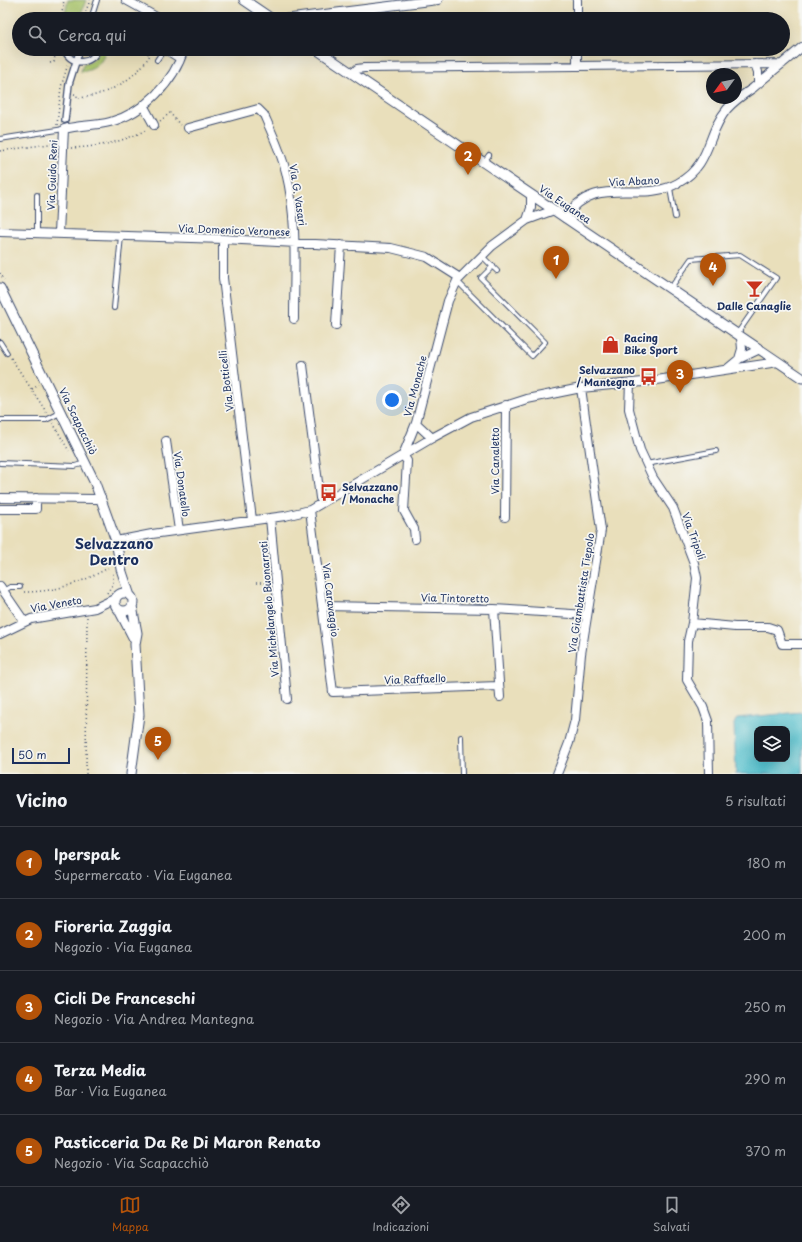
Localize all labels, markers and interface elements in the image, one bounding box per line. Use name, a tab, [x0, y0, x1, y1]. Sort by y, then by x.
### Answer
search box	[12, 12, 790, 56]
icon: search	[26, 23, 48, 45]
text: Cerca qui	[58, 23, 126, 46]
north arrow	[706, 68, 742, 104]
street label: Via Guido Reni	[43, 139, 60, 211]
pin: 2	[455, 142, 481, 175]
street label: Via G. Vasari	[286, 163, 311, 227]
street label: Via Abano	[608, 172, 660, 189]
street label: Via Euganea	[536, 181, 595, 227]
street label: Via Domenico Veronese	[178, 220, 290, 239]
pin: 1	[543, 246, 569, 279]
pin: 4	[700, 253, 726, 286]
bar icon: Dalle Canaglie	[744, 279, 764, 299]
place label: Dalle Canaglie	[717, 298, 792, 313]
place label: Racing Bike Sport	[624, 330, 678, 357]
shop icon: Racing Bike Sport	[601, 334, 621, 354]
street label: Via Botticelli	[214, 349, 237, 412]
street label: Via Monache	[399, 354, 430, 418]
pin: 3	[667, 360, 693, 393]
place label: Selvazzano / Mantegna	[576, 362, 635, 389]
bus stop icon: Selvazzano / Mantegna	[638, 366, 658, 386]
street label: Via Scapacchiò	[56, 385, 101, 457]
your location	[382, 390, 402, 410]
street label: Via Canaletto	[487, 427, 502, 495]
street label: Via Donatello	[170, 450, 195, 518]
place label: Selvazzano / Monache	[341, 479, 398, 506]
bus stop icon: Selvazzano / Monache	[319, 483, 339, 503]
street label: Via Tripoli	[679, 510, 710, 562]
street label: Via Giambattista Tiepolo	[564, 532, 597, 654]
district label: Selvazzano Dentro	[75, 533, 153, 570]
street label: Via Michelangelo Buonarroti	[255, 540, 282, 678]
street label: Via Caravaggio	[320, 562, 344, 638]
street label: Via Tintoretto	[421, 589, 490, 606]
street label: Via Veneto	[29, 592, 83, 615]
street label: Via Raffaello	[384, 670, 447, 687]
map controls	[754, 726, 790, 762]
button: layers	[754, 726, 790, 762]
pin: 5	[145, 727, 171, 760]
scale bar	[12, 746, 70, 765]
text: 50 m	[18, 746, 47, 763]
text: Vicino	[16, 787, 67, 813]
text: 5 risultati	[725, 791, 786, 810]
text: Iperspak	[54, 842, 120, 865]
text: 1	[26, 853, 32, 872]
text: 180 m	[747, 853, 786, 872]
text: Supermercato · Via Euganea	[54, 865, 232, 884]
text: Fioreria Zaggia	[54, 914, 172, 937]
text: 2	[24, 925, 34, 944]
text: 200 m	[743, 925, 786, 944]
text: Negozio · Via Euganea	[54, 937, 192, 956]
text: Cicli De Franceschi	[54, 986, 195, 1009]
text: 3	[25, 997, 33, 1016]
text: 250 m	[744, 997, 786, 1016]
text: Negozio · Via Andrea Mantegna	[54, 1009, 254, 1028]
text: Terza Media	[54, 1058, 146, 1081]
text: 4	[25, 1069, 33, 1088]
text: 290 m	[745, 1069, 786, 1088]
text: Bar · Via Euganea	[54, 1081, 167, 1100]
text: Pasticceria Da Re Di Maron Renato	[54, 1130, 321, 1153]
text: 5	[25, 1141, 33, 1160]
text: 370 m	[745, 1141, 786, 1160]
text: Negozio · Via Scapacchiò	[54, 1153, 209, 1172]
tab: Mappa	[112, 1194, 149, 1235]
tab: Indicazioni	[372, 1194, 429, 1235]
tab: Salvati	[653, 1194, 690, 1235]

